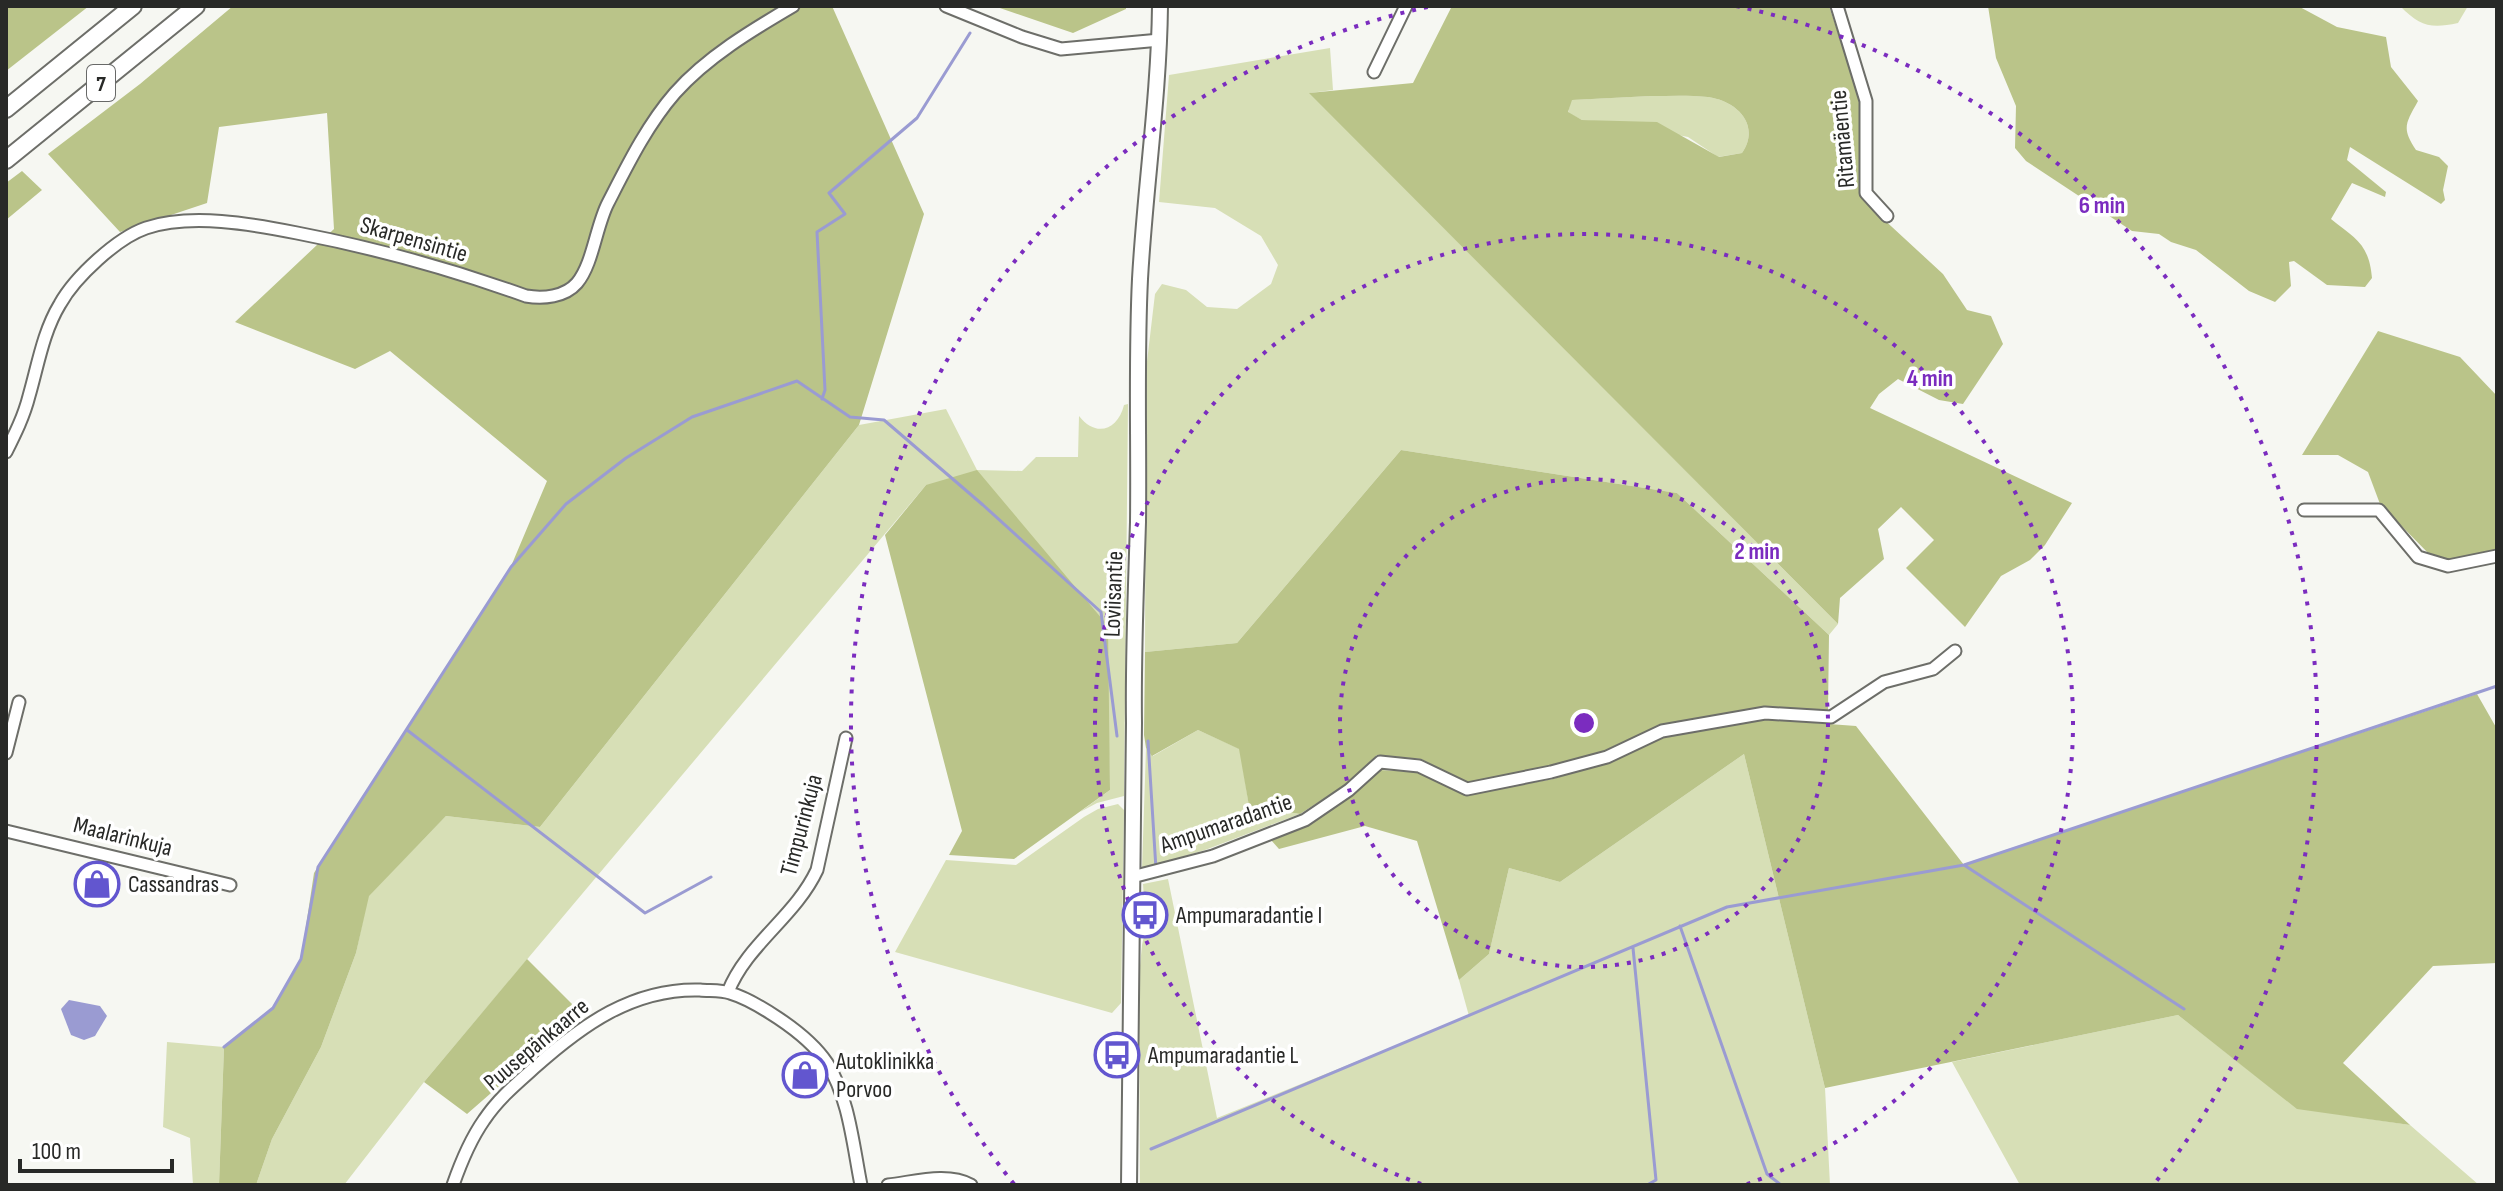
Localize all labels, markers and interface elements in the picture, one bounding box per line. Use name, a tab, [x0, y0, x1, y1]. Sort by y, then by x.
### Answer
road number: 7	[87, 65, 115, 101]
street label: Ritamäentie	[1824, 89, 1861, 189]
text: 6 min	[2079, 191, 2125, 220]
street label: Skarpensintie	[357, 210, 471, 269]
text: 4 min	[1907, 364, 1953, 393]
text: 2 min	[1734, 537, 1780, 566]
street label: Loviisantie	[1098, 550, 1129, 638]
centre of rings	[1570, 709, 1598, 737]
street label: Timpurinkuja	[774, 771, 829, 879]
street label: Ampumaradantie	[1155, 787, 1296, 860]
street label: Maalarinkuja	[70, 810, 175, 863]
shop icon: Cassandras	[73, 860, 121, 908]
place label: Cassandras	[128, 870, 219, 899]
bus stop icon: Ampumaradantie I	[1121, 891, 1169, 939]
place label: Ampumaradantie I	[1175, 901, 1322, 930]
street label: Puusepänkaarre	[478, 992, 595, 1097]
bus stop icon: Ampumaradantie L	[1093, 1031, 1141, 1079]
place label: Ampumaradantie L	[1147, 1041, 1298, 1070]
place label: Autoklinikka Porvoo	[835, 1047, 934, 1104]
shop icon: Autoklinikka Porvoo	[781, 1051, 829, 1099]
scale bar	[20, 1123, 172, 1173]
text: 100 m	[32, 1137, 81, 1166]

